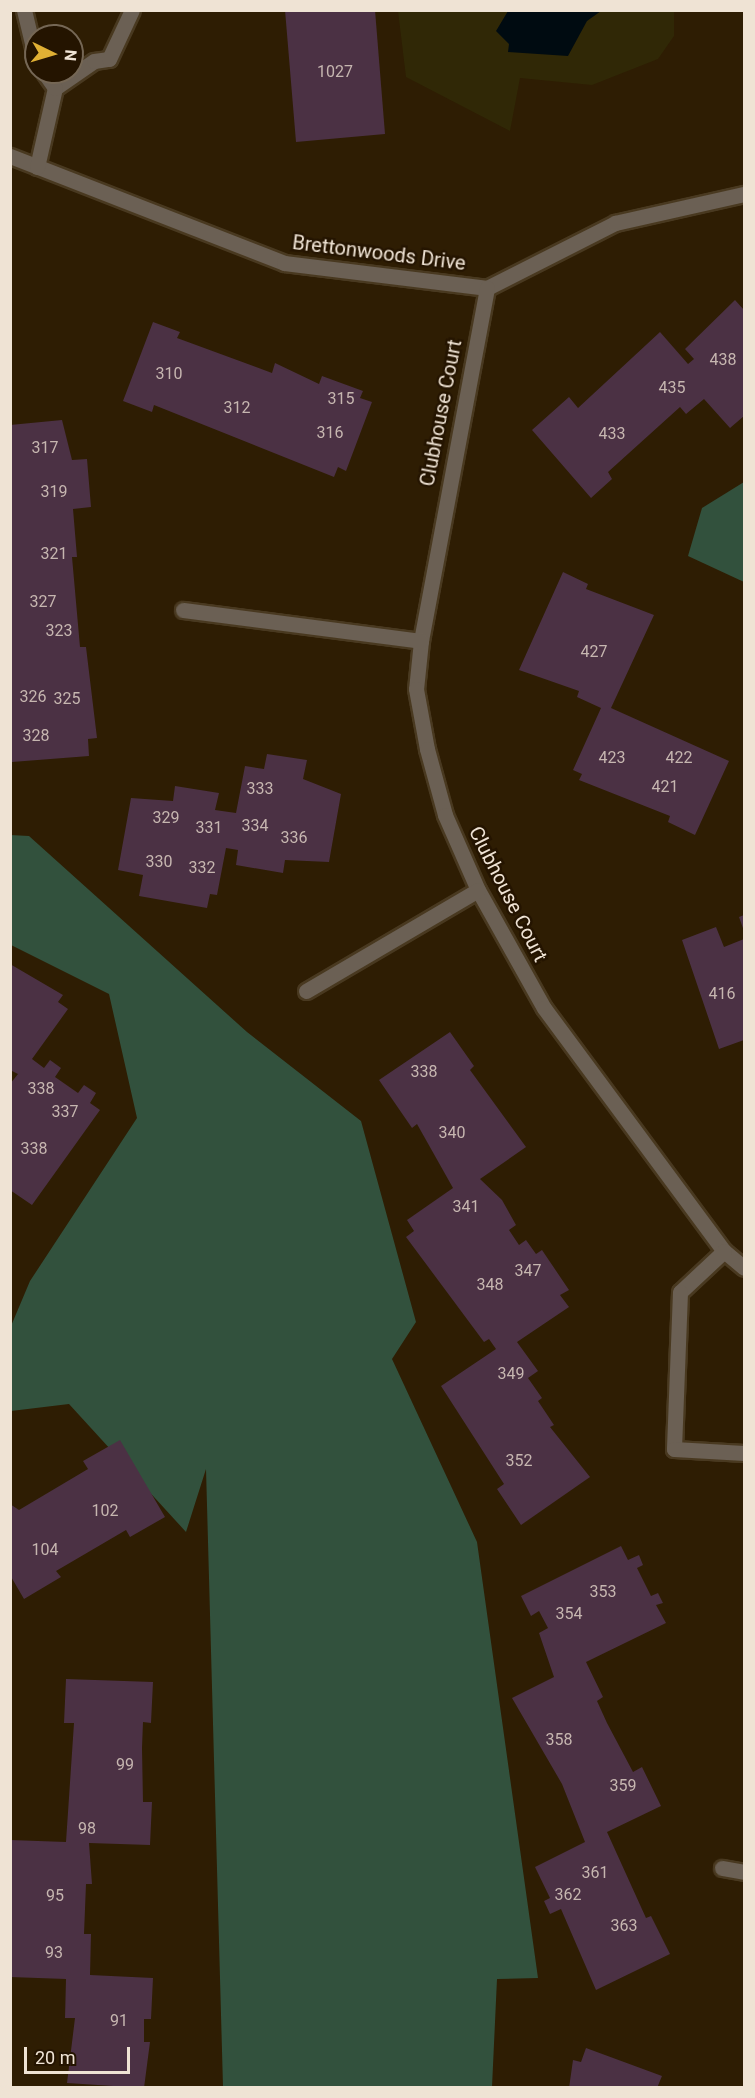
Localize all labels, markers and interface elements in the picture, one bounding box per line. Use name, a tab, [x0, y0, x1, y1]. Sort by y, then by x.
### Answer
north arrow	[24, 24, 84, 84]
text: N	[60, 49, 80, 62]
house number: 1027	[317, 62, 353, 82]
street label: Brettonwoods Drive	[291, 230, 467, 276]
street label: Clubhouse Court	[415, 338, 467, 488]
house number: 438	[710, 350, 736, 370]
house number: 310	[156, 364, 182, 384]
house number: 435	[659, 378, 685, 398]
house number: 315	[328, 389, 354, 409]
house number: 312	[224, 398, 250, 418]
house number: 316	[317, 423, 343, 443]
house number: 433	[599, 424, 625, 444]
house number: 317	[32, 438, 58, 458]
house number: 319	[41, 482, 67, 502]
house number: 321	[41, 544, 67, 564]
house number: 327	[30, 592, 56, 612]
house number: 323	[46, 621, 72, 641]
house number: 427	[581, 642, 607, 662]
house number: 326	[20, 687, 46, 707]
house number: 325	[54, 689, 80, 709]
house number: 328	[23, 726, 49, 746]
house number: 423	[599, 748, 625, 768]
house number: 422	[666, 748, 692, 768]
house number: 421	[652, 777, 678, 797]
house number: 333	[247, 779, 273, 799]
house number: 329	[153, 808, 179, 828]
house number: 334	[242, 816, 268, 836]
house number: 331	[196, 818, 222, 838]
street label: Clubhouse Court	[464, 822, 552, 966]
house number: 336	[281, 828, 307, 848]
house number: 330	[146, 852, 172, 872]
house number: 332	[189, 858, 215, 878]
house number: 416	[709, 984, 735, 1004]
house number: 338	[411, 1062, 437, 1082]
house number: 338	[28, 1079, 54, 1099]
house number: 337	[52, 1102, 78, 1122]
house number: 340	[439, 1123, 465, 1143]
house number: 338	[21, 1139, 47, 1159]
house number: 341	[453, 1197, 479, 1217]
house number: 347	[515, 1261, 541, 1281]
house number: 348	[477, 1275, 503, 1295]
house number: 349	[498, 1364, 524, 1384]
house number: 352	[506, 1451, 532, 1471]
house number: 102	[92, 1501, 118, 1521]
house number: 104	[32, 1540, 58, 1560]
house number: 353	[590, 1582, 616, 1602]
house number: 354	[556, 1604, 582, 1624]
house number: 358	[546, 1730, 572, 1750]
house number: 99	[116, 1755, 134, 1775]
house number: 359	[610, 1776, 636, 1796]
house number: 98	[78, 1819, 96, 1839]
house number: 361	[582, 1863, 608, 1883]
house number: 362	[555, 1885, 581, 1905]
house number: 95	[46, 1886, 64, 1906]
house number: 363	[611, 1916, 637, 1936]
house number: 93	[45, 1943, 63, 1963]
house number: 91	[110, 2011, 128, 2031]
scale bar	[27, 2035, 134, 2073]
text: 20 m	[35, 2047, 75, 2068]

